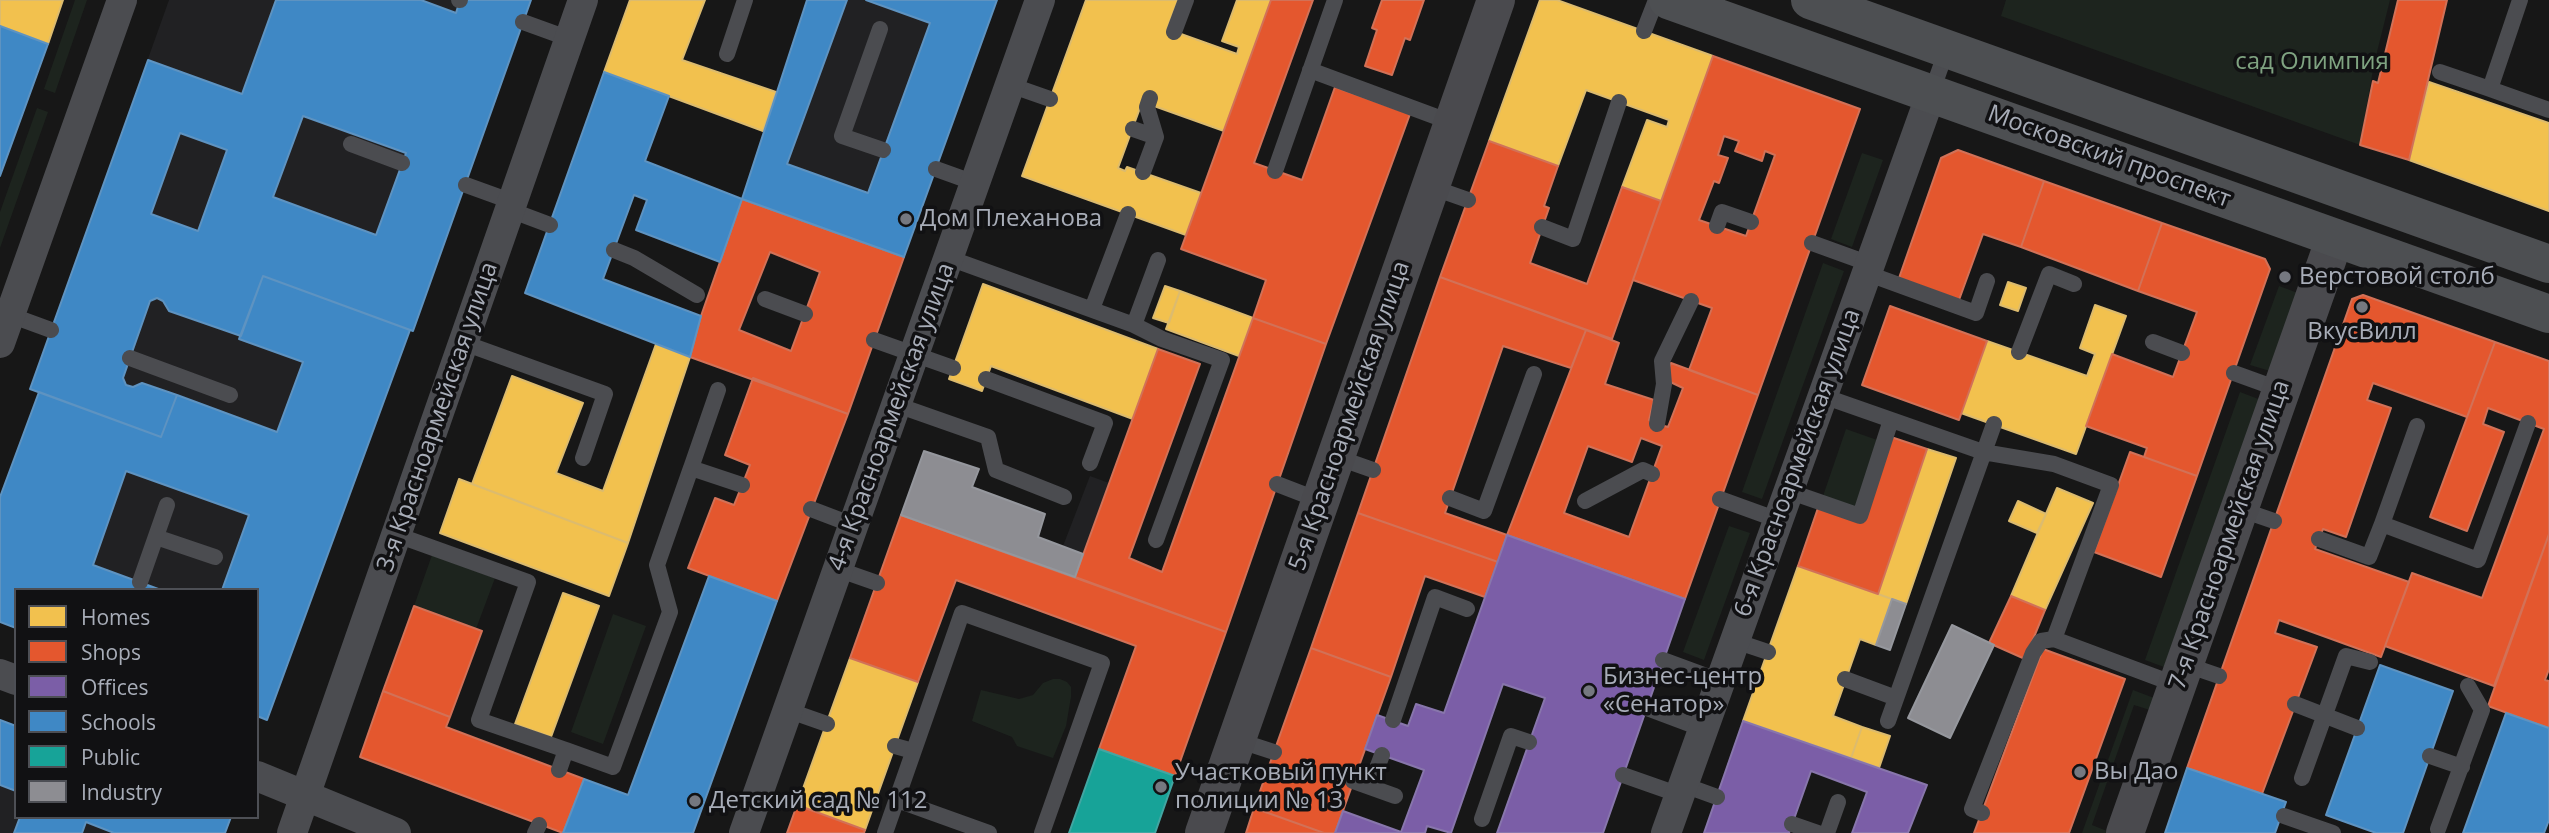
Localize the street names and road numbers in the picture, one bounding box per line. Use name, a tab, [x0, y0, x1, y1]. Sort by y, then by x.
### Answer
street label: Московский проспект	[1984, 100, 2234, 214]
street label: 5-я Красноармейская улица	[1283, 258, 1417, 574]
street label: 3-я Красноармейская улица	[371, 259, 505, 575]
street label: 4-я Красноармейская улица	[823, 259, 961, 575]
street label: 6-я Красноармейская улица	[1729, 305, 1867, 621]
street label: 7-я Красноармейская улица	[2163, 377, 2297, 693]

